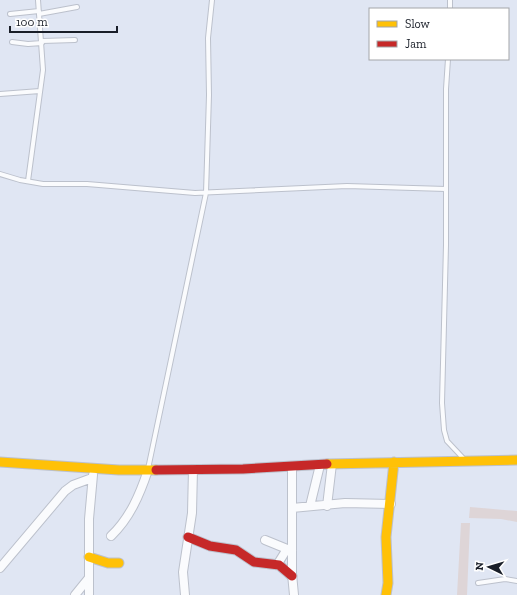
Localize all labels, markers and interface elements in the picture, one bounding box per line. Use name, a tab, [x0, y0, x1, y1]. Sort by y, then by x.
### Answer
scale bar	[10, 8, 117, 34]
legend	[369, 8, 509, 60]
text: 100 m	[16, 15, 48, 29]
text: Slow	[405, 17, 431, 31]
text: Jam	[405, 37, 427, 51]
north arrow	[469, 547, 509, 587]
text: N	[473, 561, 486, 571]

